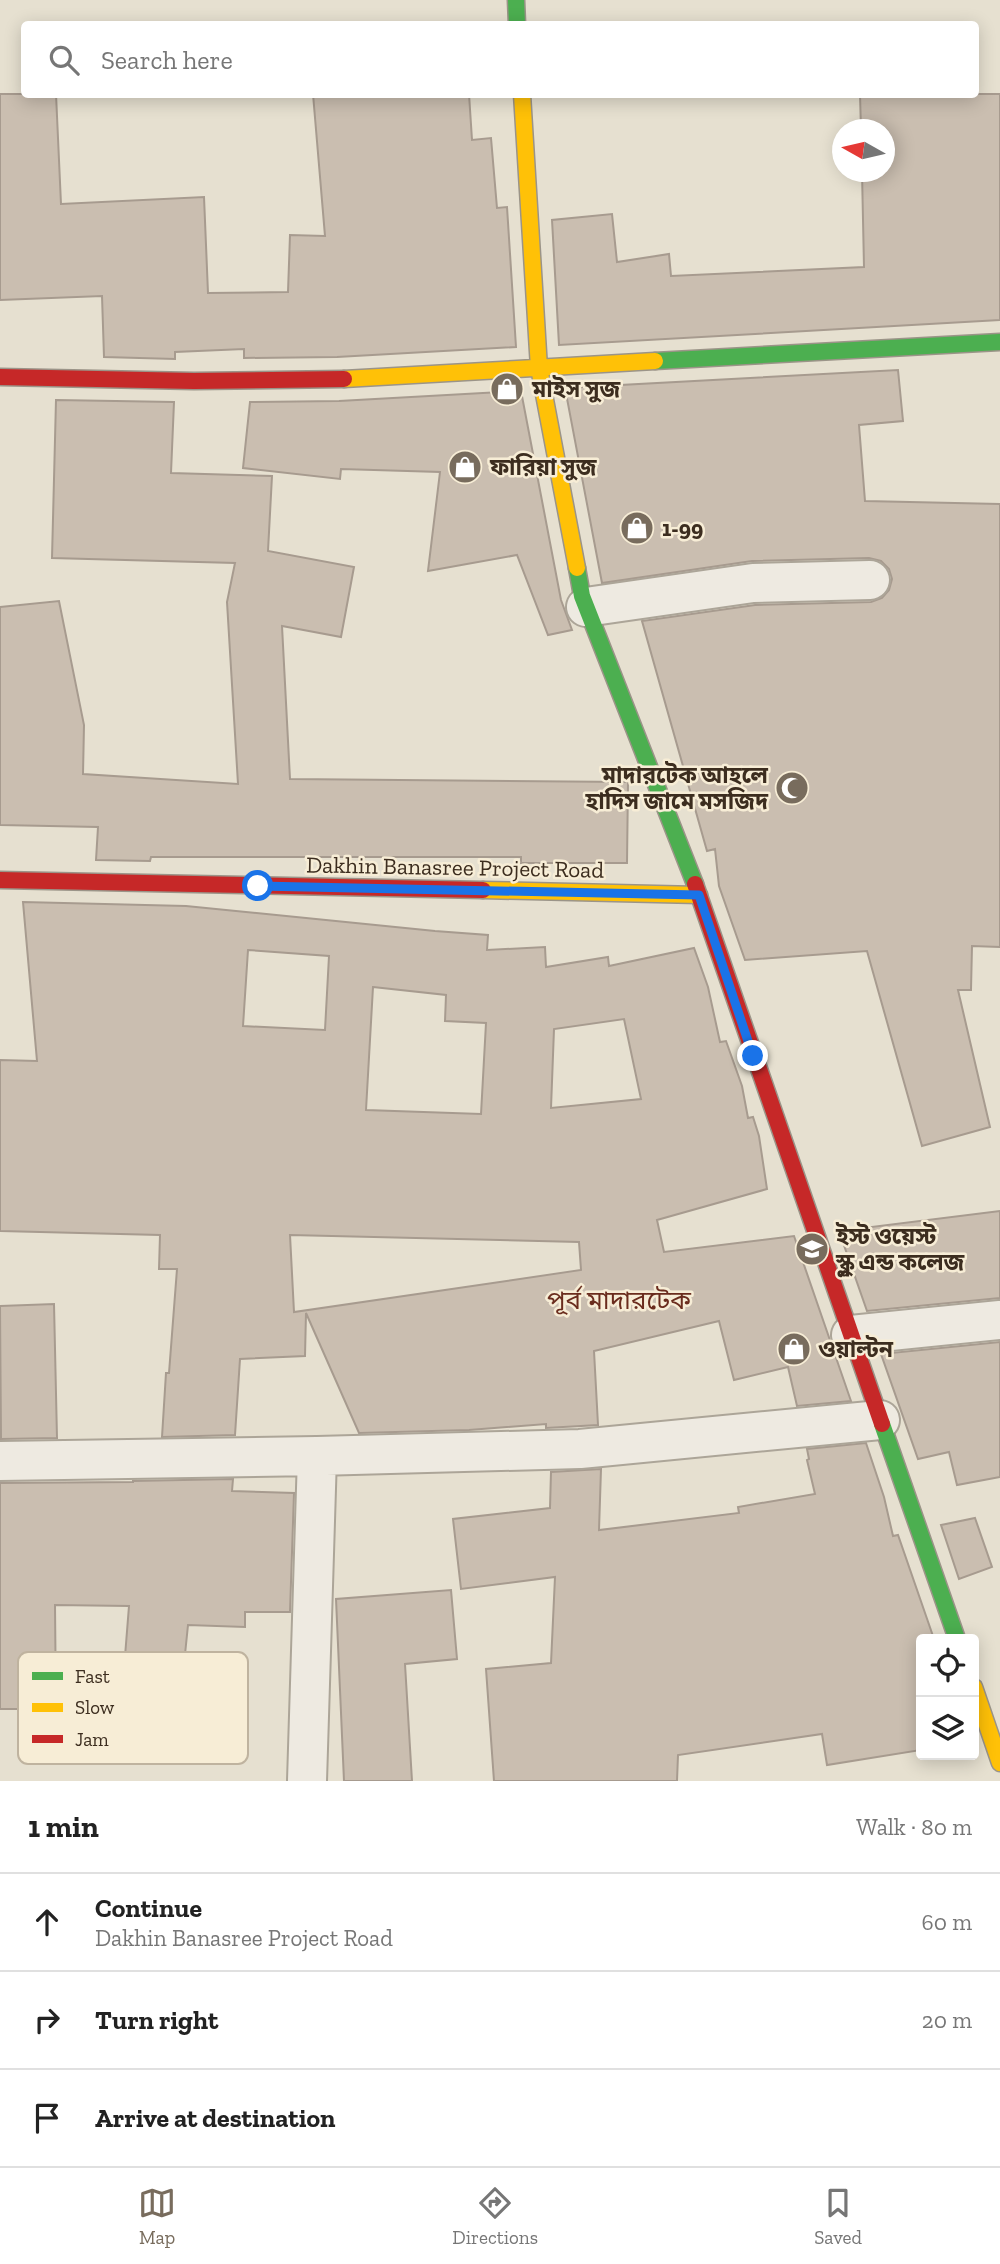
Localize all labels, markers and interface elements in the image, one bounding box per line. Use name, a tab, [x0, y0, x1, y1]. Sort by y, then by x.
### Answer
search box	[21, 21, 979, 98]
icon: search	[45, 41, 83, 79]
text: Search here	[101, 44, 233, 76]
north arrow	[832, 119, 895, 182]
shop icon: মাইস সুজ	[488, 370, 526, 408]
place label: মাইস সুজ	[531, 375, 621, 403]
shop icon: ফারিয়া সুজ	[446, 448, 484, 486]
place label: ফারিয়া সুজ	[489, 453, 598, 481]
shop icon: 1-99	[618, 509, 656, 547]
place label: 1-99	[662, 514, 703, 542]
place label: মাদারটেক আহলে হাদিস জামে মসজিদ	[585, 761, 769, 815]
mosque icon: মাদারটেক আহলে হাদিস জামে মসজিদ	[773, 769, 811, 807]
street label: Dakhin Banasree Project Road	[306, 850, 605, 884]
route start	[242, 870, 273, 901]
route end	[737, 1040, 768, 1071]
place label: ইস্ট ওয়েস্ট স্কুল এন্ড কলেজ	[835, 1222, 966, 1278]
school or university icon: ইস্ট ওয়েস্ট স্কুল এন্ড কলেজ	[793, 1230, 831, 1268]
district label: পূর্ব মাদারটেক	[547, 1284, 692, 1316]
shop icon: ওয়াল্টন	[775, 1330, 813, 1368]
place label: ওয়াল্টন	[818, 1335, 894, 1363]
map controls	[916, 1634, 979, 1760]
button: locate	[916, 1634, 979, 1697]
legend	[18, 1652, 248, 1764]
text: Fast	[75, 1665, 110, 1688]
text: Slow	[75, 1696, 115, 1719]
button: layers	[916, 1697, 979, 1760]
text: Jam	[75, 1728, 109, 1751]
text: 1 min	[28, 1809, 99, 1845]
text: Walk · 80 m	[856, 1813, 972, 1841]
text: Continue	[95, 1892, 202, 1924]
icon: ahead	[28, 1903, 66, 1941]
text: 60 m	[921, 1908, 972, 1936]
text: Dakhin Banasree Project Road	[95, 1924, 393, 1952]
icon: right	[28, 2001, 66, 2039]
text: Turn right	[95, 2004, 218, 2036]
text: 20 m	[922, 2006, 972, 2034]
icon: arrive	[28, 2099, 66, 2137]
text: Arrive at destination	[95, 2102, 335, 2134]
tab: Map	[138, 2184, 176, 2249]
tab: Directions	[452, 2184, 538, 2249]
tab: Saved	[814, 2184, 862, 2249]

